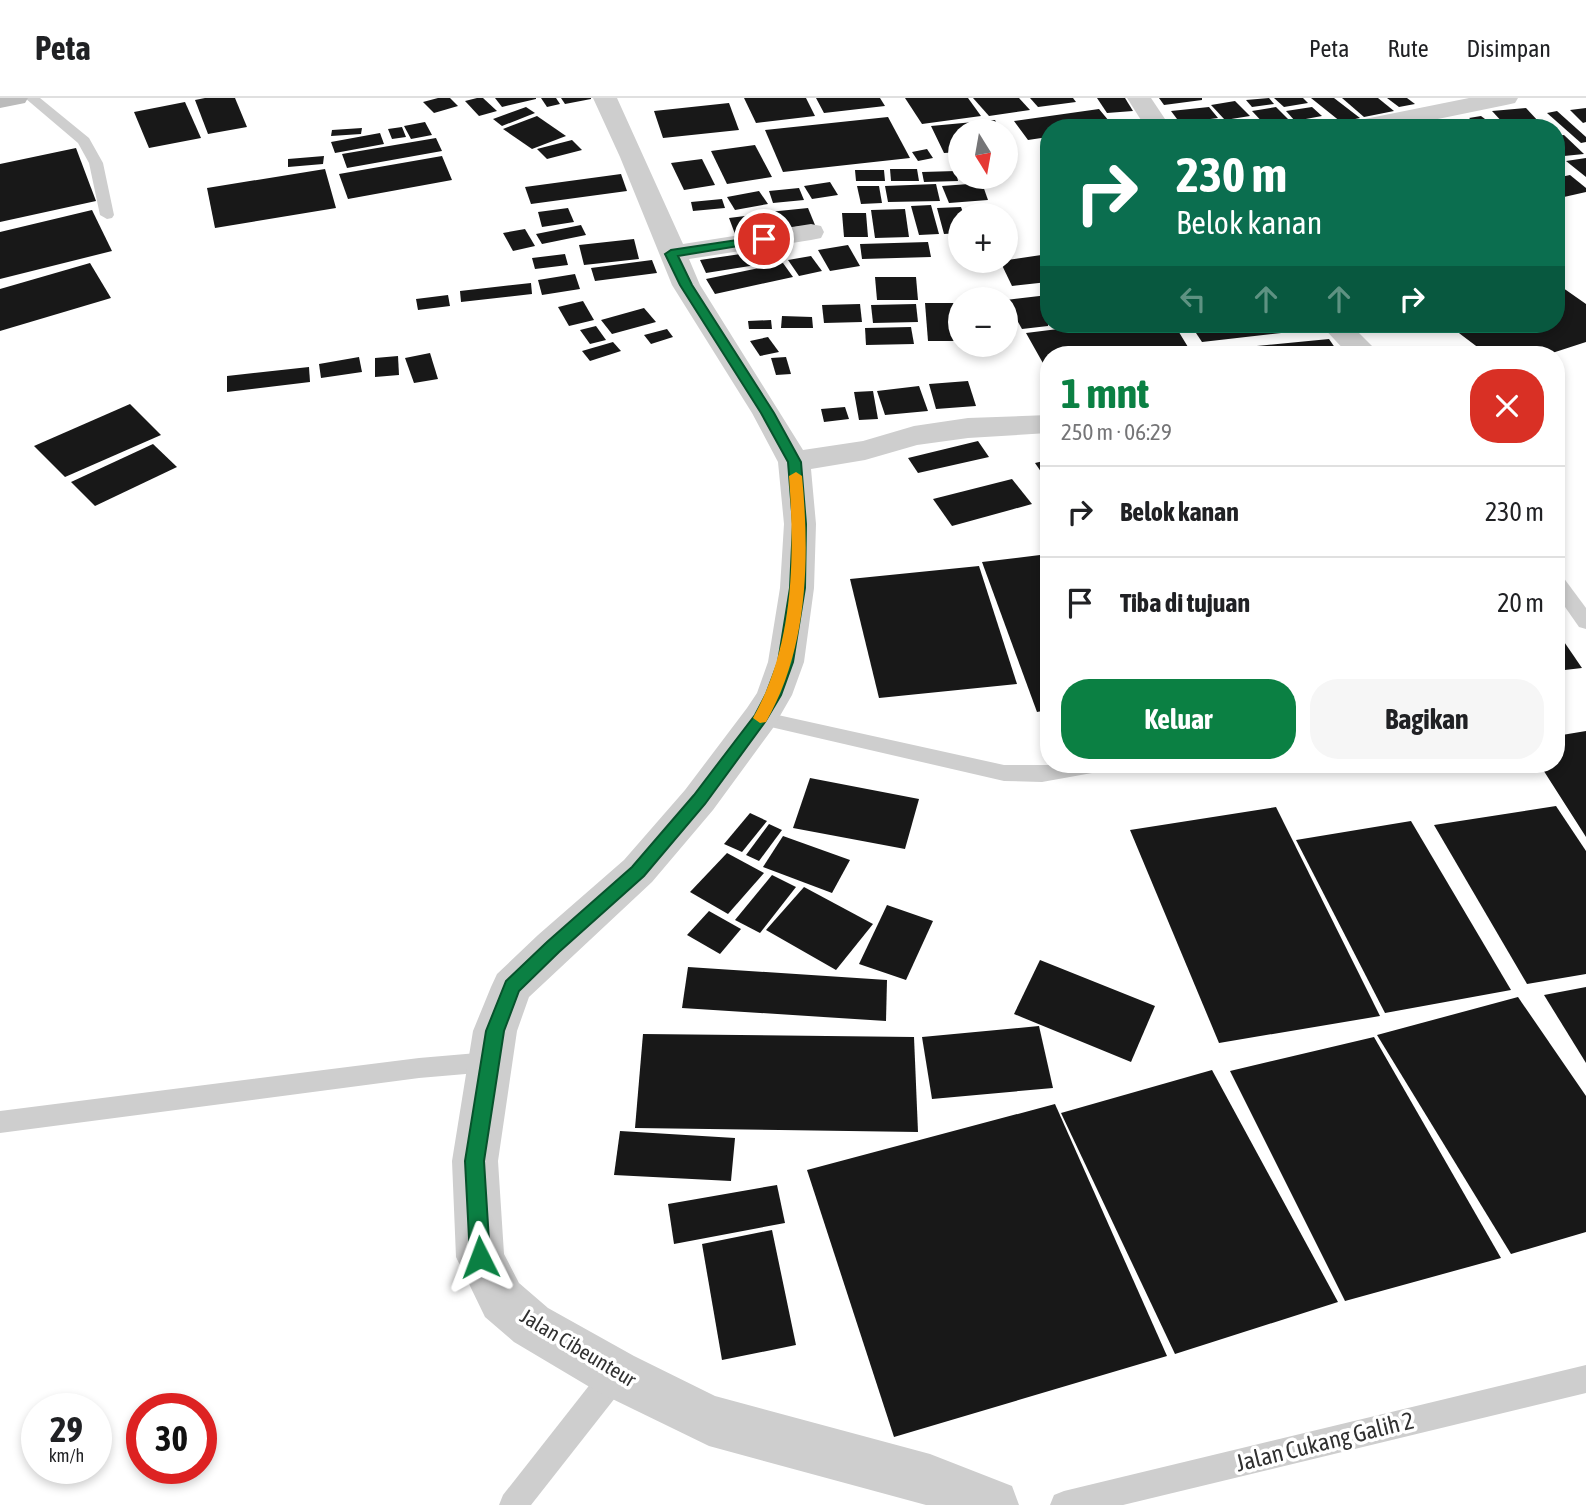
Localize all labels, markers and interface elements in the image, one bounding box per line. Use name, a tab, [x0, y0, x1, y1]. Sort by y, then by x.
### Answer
text: Peta	[35, 29, 91, 67]
text: Peta	[1309, 35, 1349, 62]
text: Rute	[1387, 35, 1429, 62]
text: Disimpan	[1467, 35, 1551, 62]
north arrow	[948, 119, 1018, 189]
map controls	[948, 119, 1018, 357]
text: 230 m	[1176, 146, 1287, 202]
icon: right	[1061, 147, 1152, 238]
button: +	[948, 203, 1018, 273]
text: Belok kanan	[1176, 204, 1322, 241]
pin	[734, 209, 794, 269]
icon: arrive	[745, 220, 783, 258]
icon: left	[1174, 280, 1212, 318]
icon: ahead	[1247, 280, 1285, 318]
icon: ahead	[1320, 280, 1358, 318]
icon: right	[1393, 280, 1431, 318]
button: −	[948, 287, 1018, 357]
text: 1 mnt	[1061, 369, 1149, 417]
button: close	[1470, 369, 1544, 443]
text: 250 m · 06:29	[1061, 419, 1172, 445]
icon: right	[1061, 493, 1099, 531]
text: Belok kanan	[1120, 497, 1239, 527]
text: 230 m	[1485, 497, 1544, 527]
icon: arrive	[1061, 584, 1099, 622]
text: Tiba di tujuan	[1120, 588, 1250, 618]
text: 20 m	[1497, 588, 1544, 618]
button: Keluar	[1061, 679, 1296, 759]
button: Bagikan	[1310, 679, 1544, 759]
position arrow	[443, 1220, 517, 1294]
street label: Jalan Cibeunteur	[516, 1303, 641, 1391]
speed limit sign: 30	[126, 1393, 217, 1484]
street label: Jalan Cukang Galih 2	[1233, 1406, 1417, 1477]
text: 29	[50, 1409, 83, 1449]
text: km/h	[49, 1445, 84, 1466]

